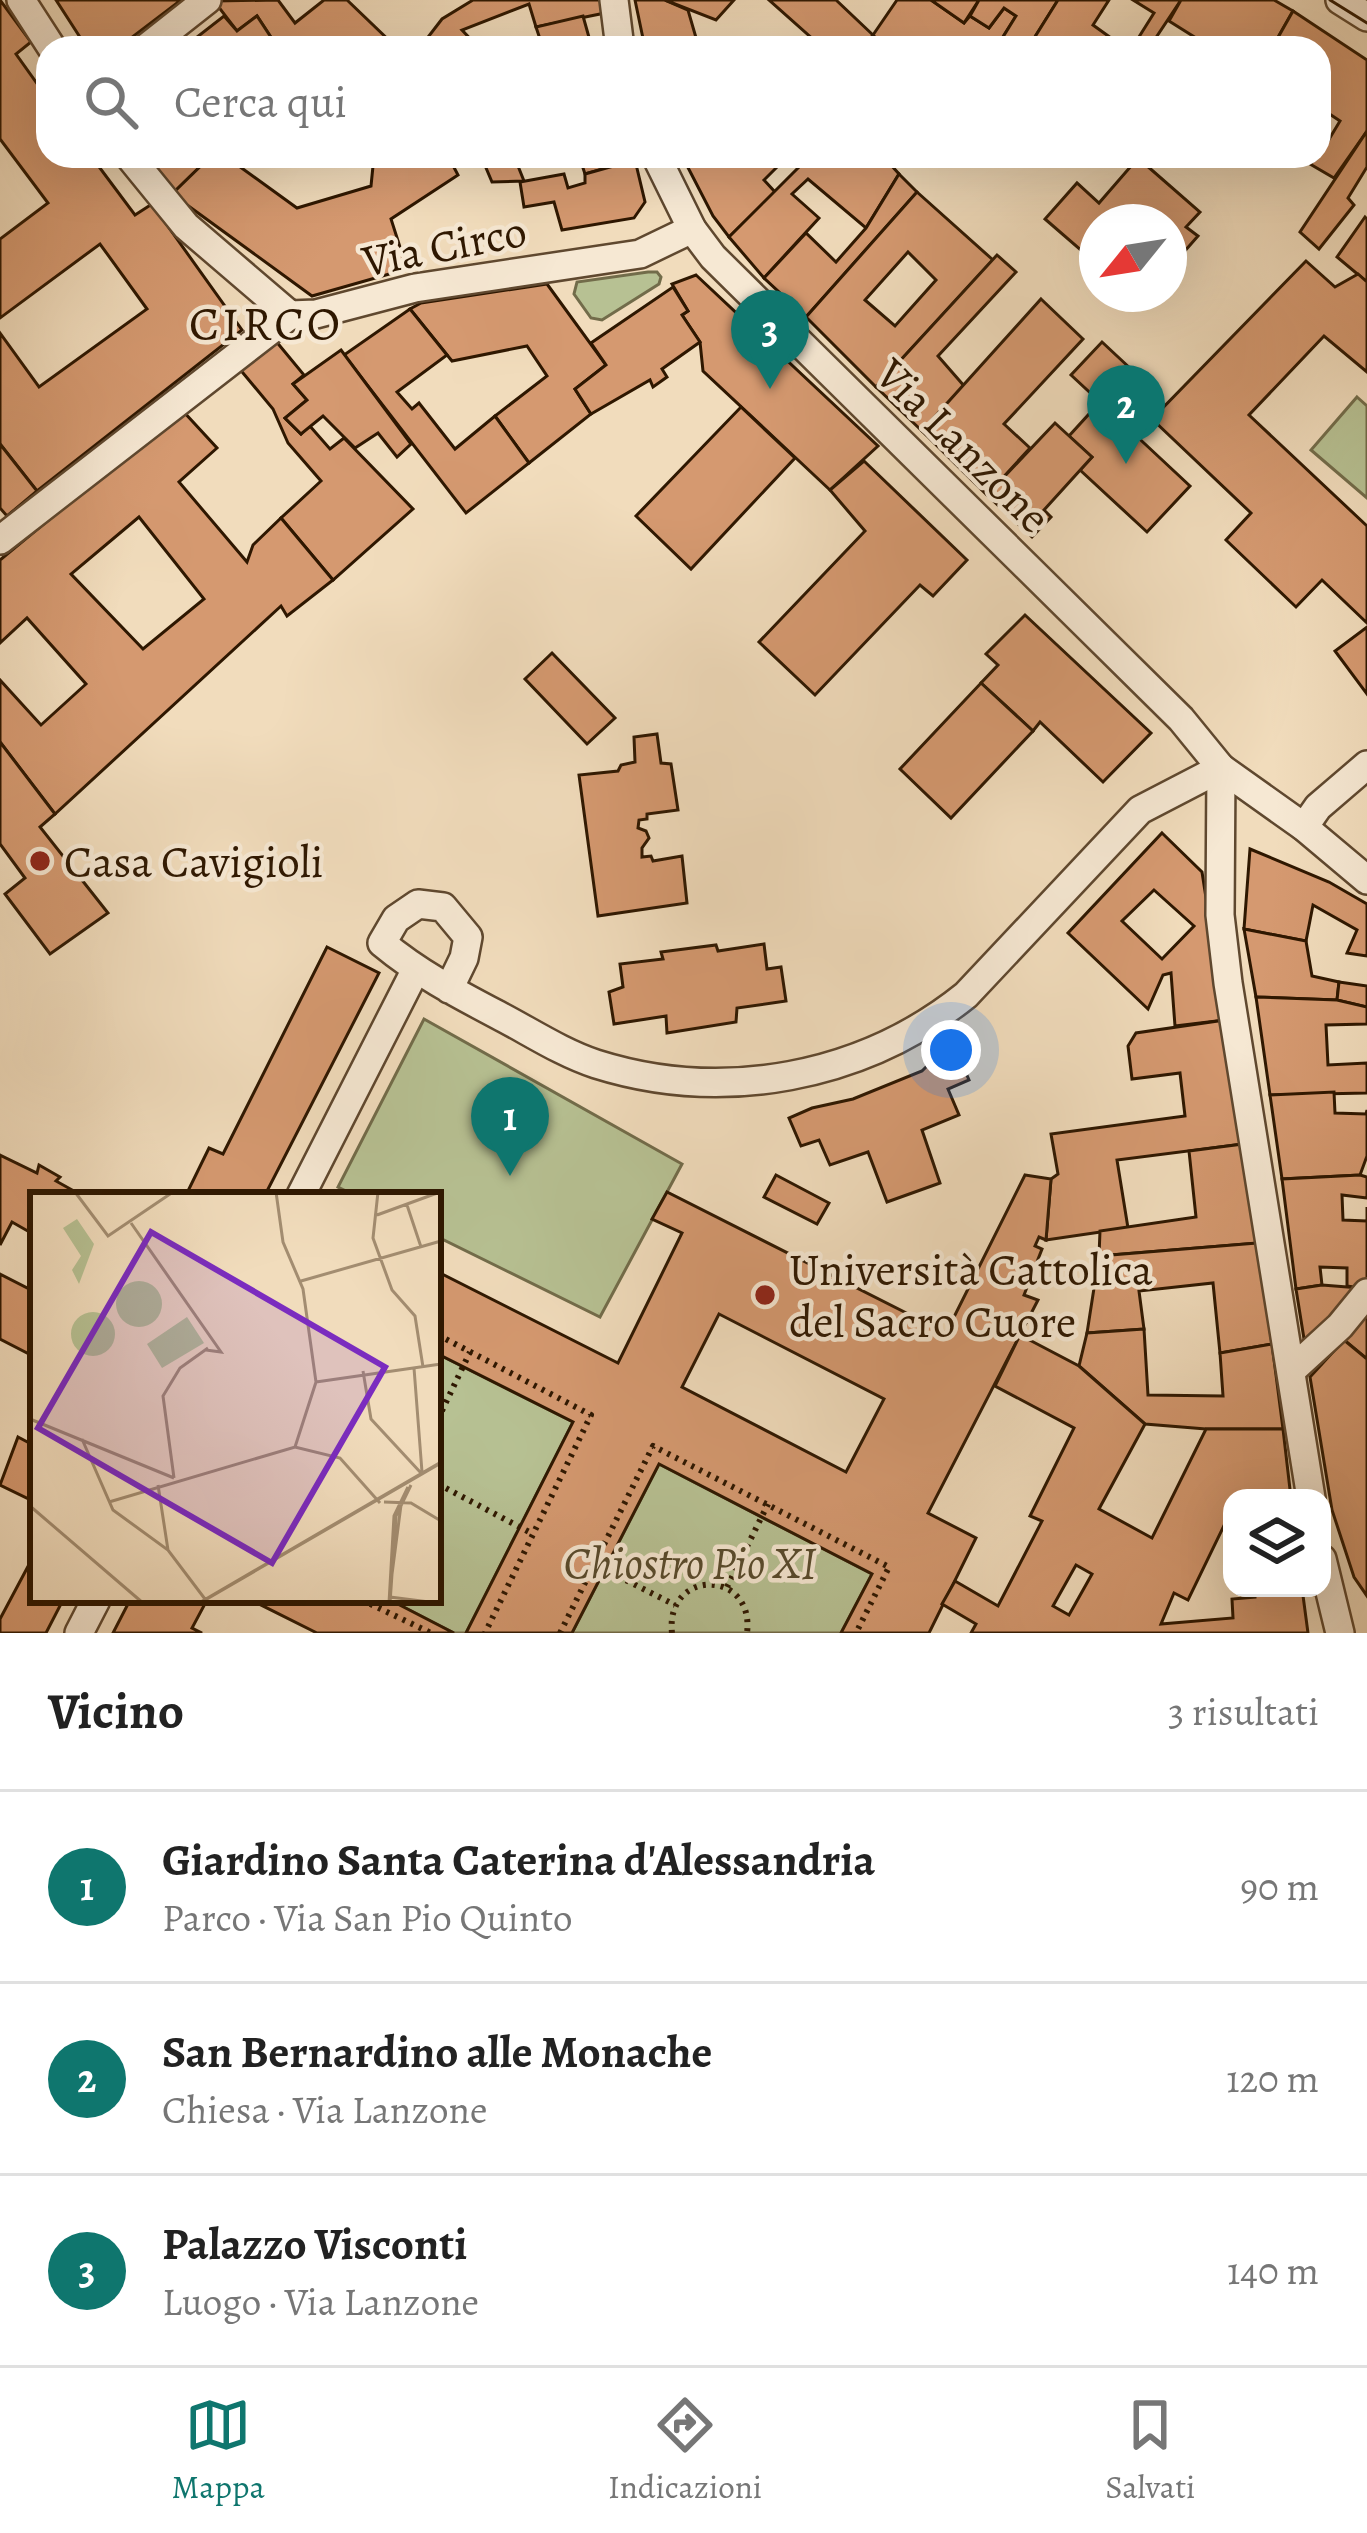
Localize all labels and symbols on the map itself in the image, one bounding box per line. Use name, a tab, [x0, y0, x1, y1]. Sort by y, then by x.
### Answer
street label: Via Circo	[356, 200, 531, 292]
north arrow	[1079, 204, 1187, 312]
pin: 3	[731, 290, 809, 389]
district label: CIRCO	[189, 291, 343, 357]
street label: Via Lanzone	[861, 344, 1065, 547]
pin: 2	[1087, 365, 1165, 464]
place label: Casa Cavigioli	[64, 831, 323, 893]
marker: Casa Cavigioli	[27, 848, 53, 874]
your location	[921, 1020, 981, 1080]
pin: 1	[471, 1077, 549, 1176]
inset map	[30, 1192, 441, 1603]
place label: Università Cattolica del Sacro Cuore	[789, 1239, 1153, 1353]
marker: Università Cattolica del Sacro Cuore	[752, 1282, 778, 1308]
park label: Chiostro Pio XI	[563, 1532, 817, 1594]

